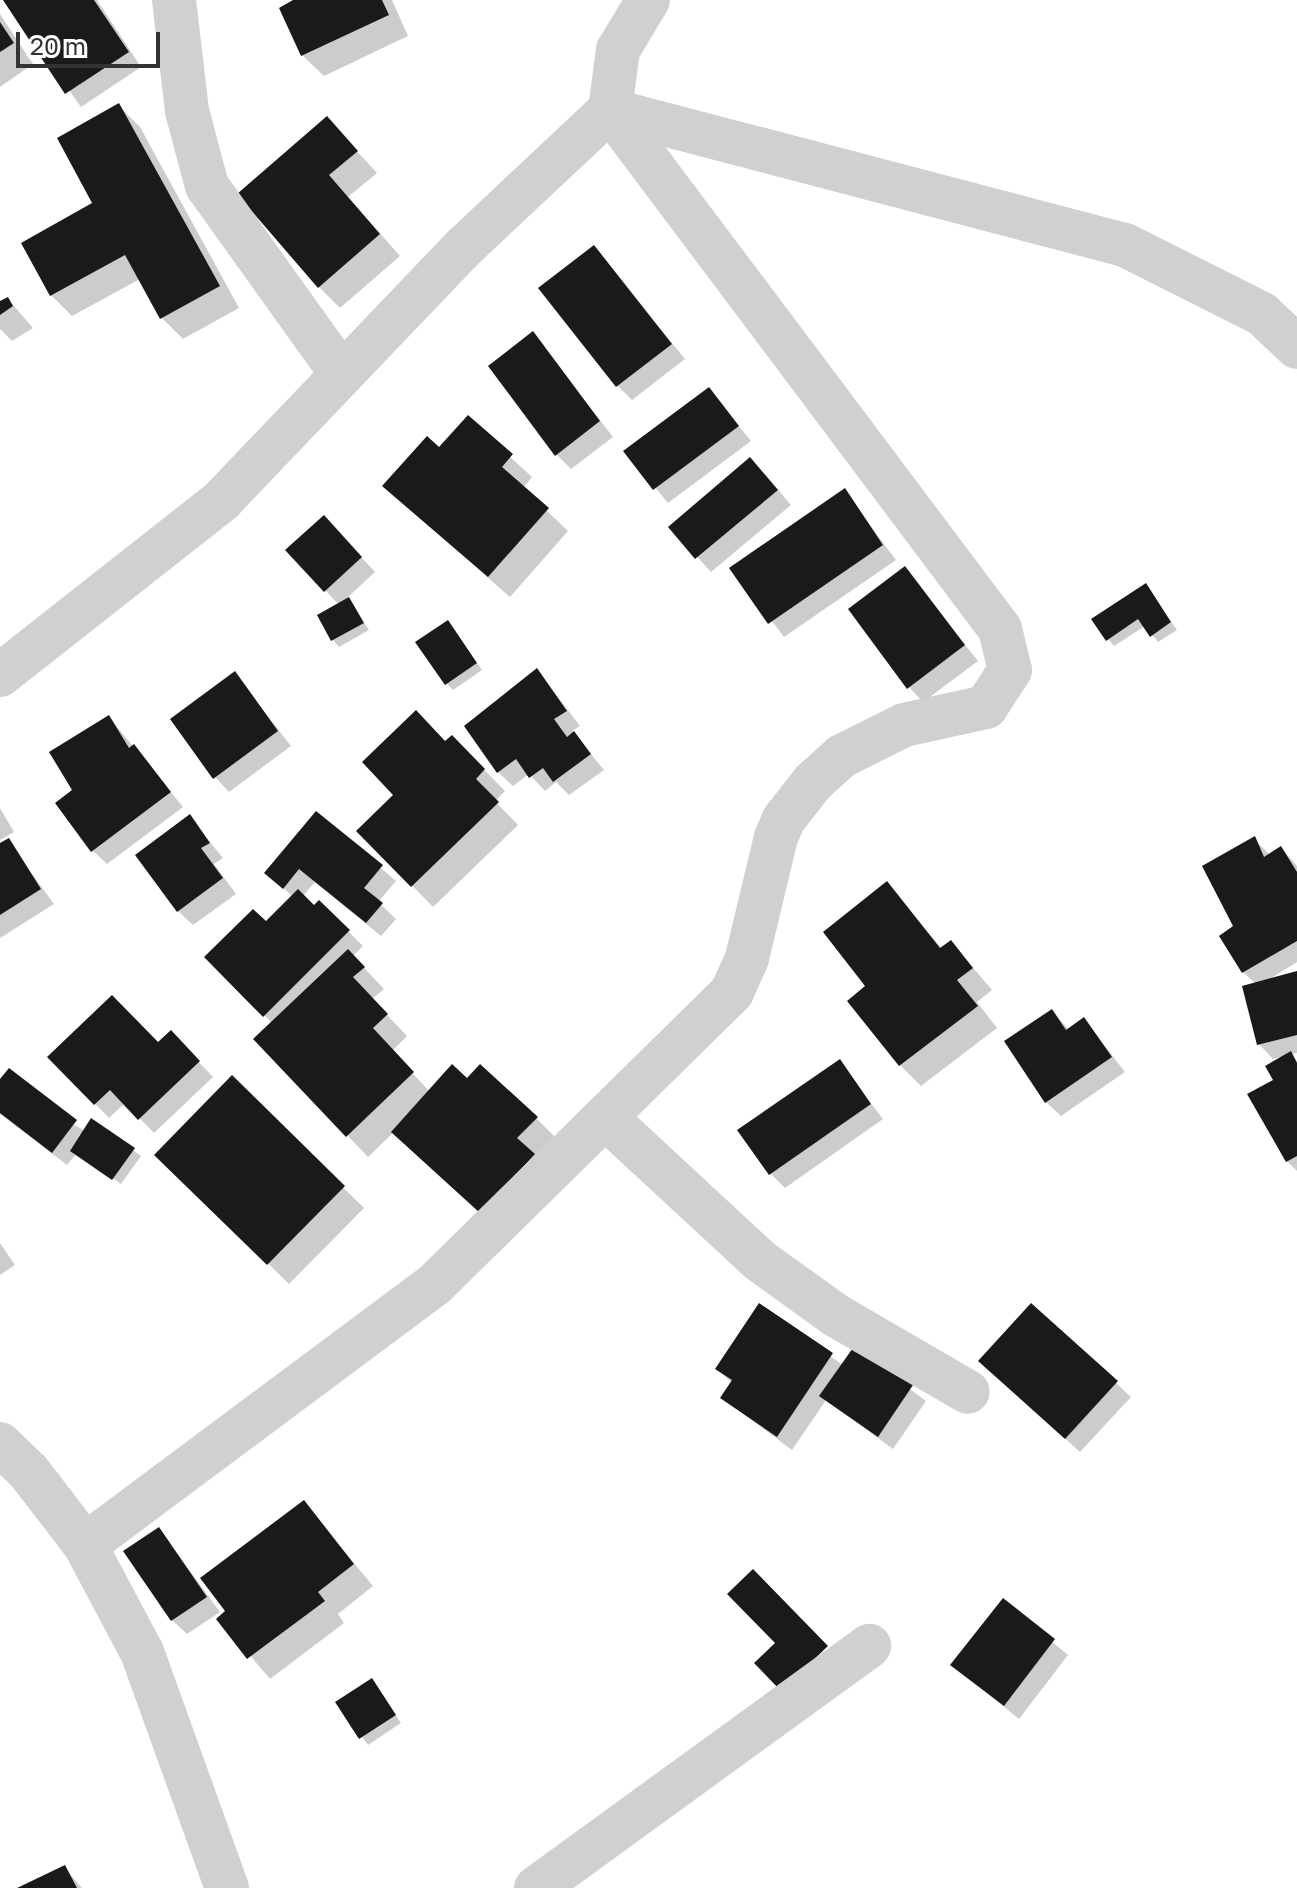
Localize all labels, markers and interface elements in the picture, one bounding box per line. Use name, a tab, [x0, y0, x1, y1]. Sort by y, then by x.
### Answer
scale bar	[20, 16, 164, 66]
text: 20 m	[30, 31, 86, 60]

